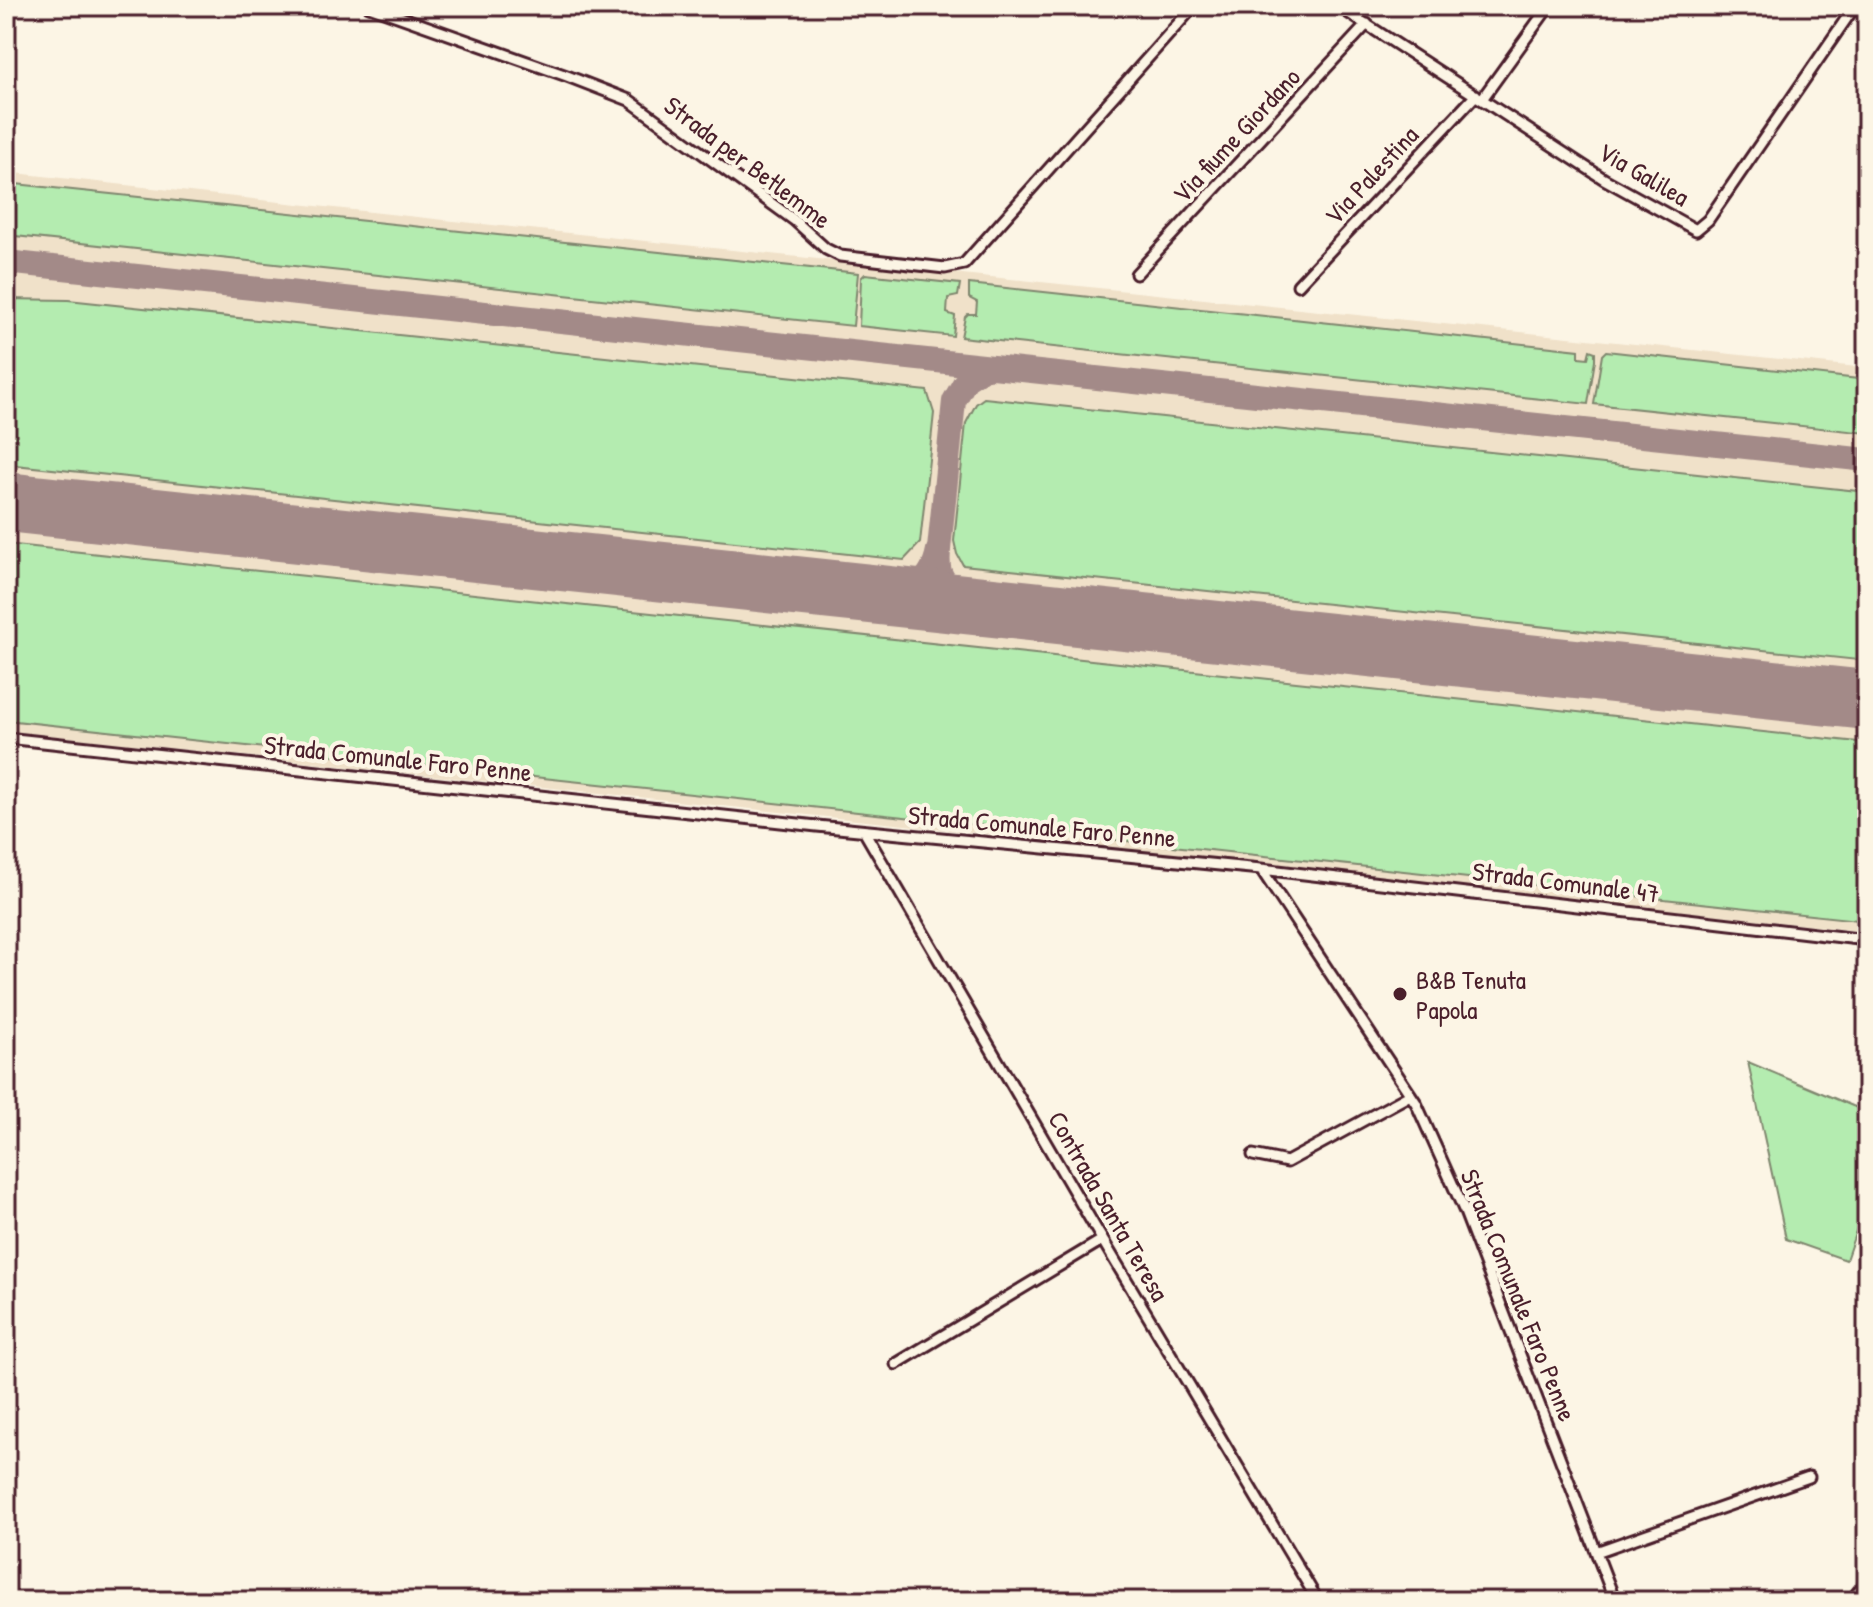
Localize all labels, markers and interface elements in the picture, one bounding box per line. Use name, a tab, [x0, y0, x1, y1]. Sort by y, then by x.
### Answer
street label: Via fiume Giordano	[1164, 60, 1308, 210]
street label: Strada per Betlemme	[657, 88, 839, 236]
street label: Via Palestina	[1316, 118, 1426, 232]
street label: Via Galilea	[1592, 134, 1696, 214]
street label: Strada Comunale Faro Penne	[263, 727, 533, 789]
street label: Strada Comunale Faro Penne	[907, 797, 1177, 855]
street label: Strada Comunale 47	[1471, 853, 1661, 911]
place label: B&B Tenuta Papola	[1416, 962, 1526, 1027]
marker: B&B Tenuta Papola	[1391, 985, 1409, 1003]
street label: Contrada Santa Teresa	[1040, 1105, 1178, 1307]
street label: Strada Comunale Faro Penne	[1452, 1164, 1586, 1426]

